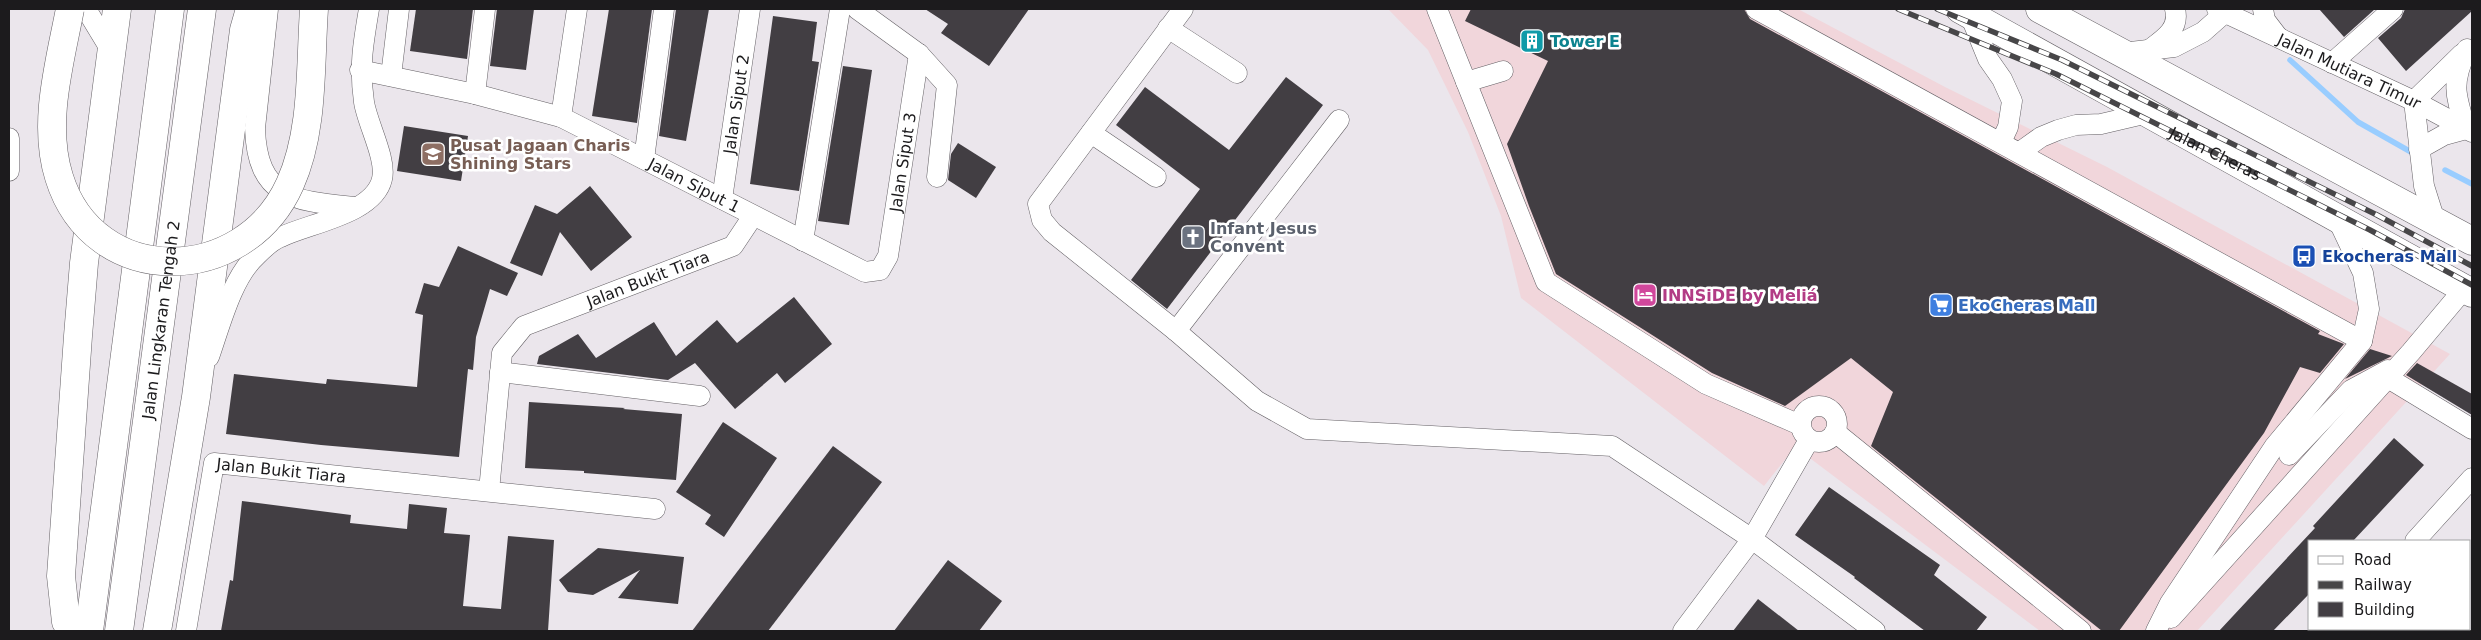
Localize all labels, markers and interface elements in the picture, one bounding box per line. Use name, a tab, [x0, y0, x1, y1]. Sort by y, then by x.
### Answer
building icon: Tower E	[1519, 28, 1545, 54]
street label: Jalan Mutiara Timur	[2273, 29, 2424, 113]
place label: Tower E	[1550, 32, 1620, 51]
street label: Jalan Siput 2	[720, 53, 753, 156]
street label: Jalan Siput 3	[886, 111, 920, 214]
street label: Jalan Cheras	[2165, 123, 2264, 184]
place label: Pusat Jagaan Charis Shining Stars	[450, 136, 630, 173]
school or university icon: Pusat Jagaan Charis Shining Stars	[420, 141, 446, 167]
street label: Jalan Siput 1	[644, 154, 743, 217]
street label: Jalan Lingkaran Tengah 2	[138, 219, 184, 421]
place label: Infant Jesus Convent	[1210, 219, 1317, 256]
church icon: Infant Jesus Convent	[1180, 224, 1206, 250]
bus stop icon: Ekocheras Mall	[2291, 243, 2317, 269]
street label: Jalan Bukit Tiara	[583, 247, 712, 312]
place label: Ekocheras Mall	[2322, 247, 2457, 266]
hotel icon: INNSiDE by Meliá	[1632, 282, 1658, 308]
place label: INNSiDE by Meliá	[1662, 286, 1818, 305]
supermarket icon: EkoCheras Mall	[1928, 292, 1954, 318]
place label: EkoCheras Mall	[1958, 296, 2096, 315]
street label: Jalan Bukit Tiara	[215, 454, 347, 487]
legend	[2308, 540, 2471, 630]
text: Road	[2354, 551, 2392, 569]
text: Railway	[2354, 576, 2412, 594]
text: Building	[2354, 601, 2415, 619]

